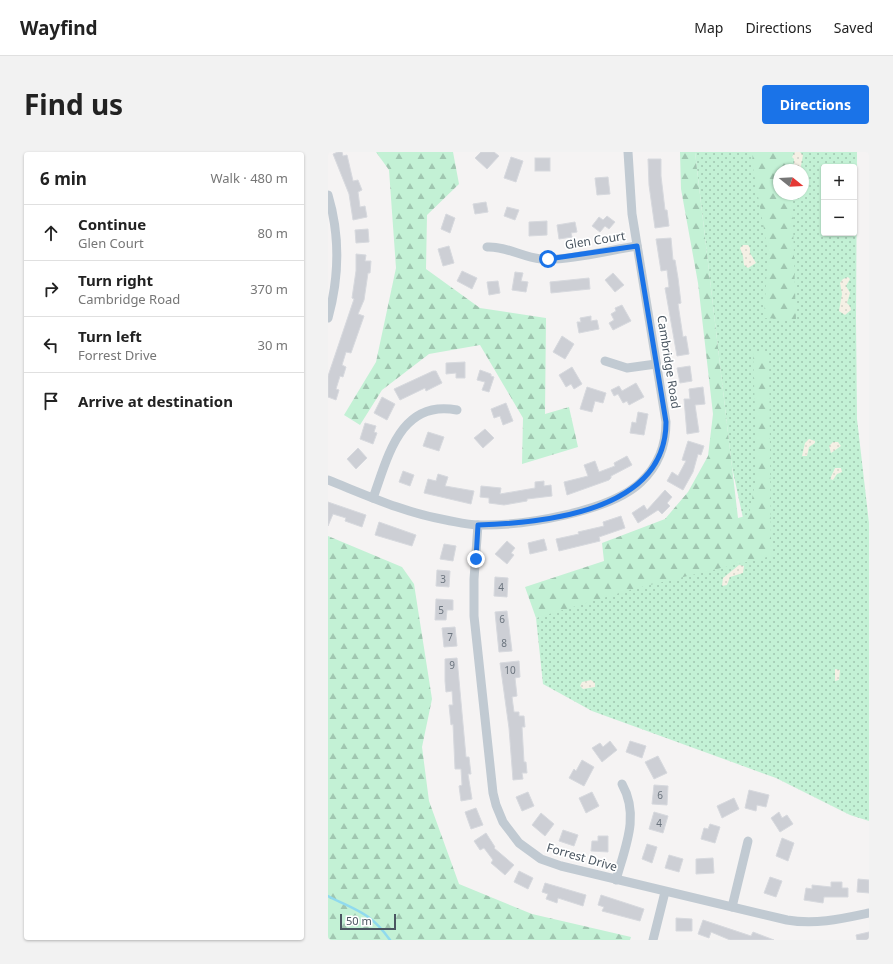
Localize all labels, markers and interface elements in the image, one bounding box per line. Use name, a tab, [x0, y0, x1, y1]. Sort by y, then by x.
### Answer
text: Wayfind	[20, 15, 98, 41]
text: Map	[694, 18, 723, 37]
text: Directions	[745, 18, 812, 37]
text: Saved	[834, 18, 873, 37]
text: Find us	[24, 85, 123, 123]
button: Directions	[762, 85, 869, 124]
north arrow	[773, 164, 809, 200]
map controls	[821, 164, 857, 236]
button: +	[821, 164, 857, 200]
text: 6 min	[40, 167, 87, 190]
text: Walk · 480 m	[210, 169, 288, 187]
button: −	[821, 200, 857, 236]
text: Continue	[78, 214, 146, 234]
icon: ahead	[40, 222, 62, 244]
text: 80 m	[258, 224, 288, 242]
street label: Glen Court	[564, 227, 627, 253]
text: Glen Court	[78, 234, 144, 252]
route start	[539, 250, 557, 268]
text: Turn right	[78, 270, 153, 290]
icon: right	[40, 278, 62, 300]
text: 370 m	[250, 280, 288, 298]
text: Cambridge Road	[78, 290, 180, 308]
street label: Cambridge Road	[653, 314, 685, 410]
text: Turn left	[78, 326, 142, 346]
icon: left	[40, 334, 62, 356]
text: 30 m	[258, 336, 288, 354]
text: Forrest Drive	[78, 346, 157, 364]
icon: arrive	[40, 390, 62, 412]
text: Arrive at destination	[78, 391, 233, 411]
route end	[467, 550, 485, 568]
house number: 3	[440, 572, 446, 586]
house number: 4	[498, 580, 504, 594]
house number: 5	[438, 603, 444, 617]
house number: 6	[499, 612, 505, 626]
house number: 7	[447, 630, 453, 644]
house number: 8	[501, 636, 507, 650]
house number: 9	[449, 658, 455, 672]
house number: 10	[504, 663, 516, 677]
house number: 6	[657, 788, 663, 802]
house number: 4	[656, 816, 662, 830]
street label: Forrest Drive	[545, 839, 620, 875]
scale bar	[340, 912, 396, 931]
text: 50 m	[346, 913, 372, 928]

